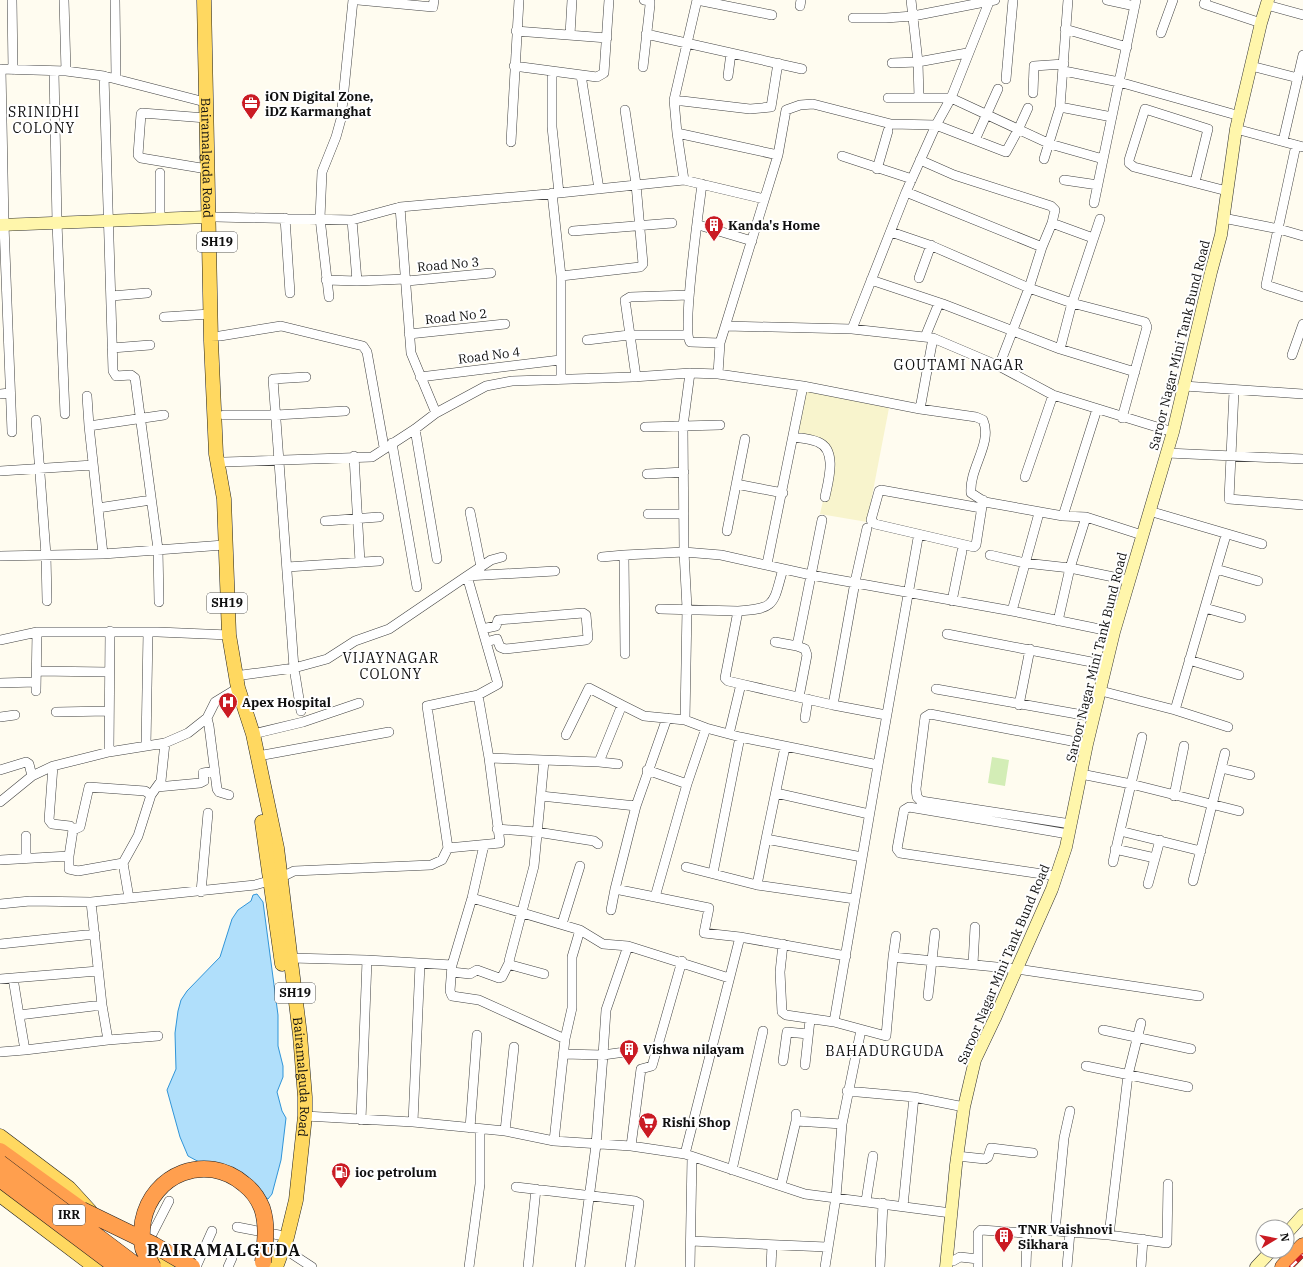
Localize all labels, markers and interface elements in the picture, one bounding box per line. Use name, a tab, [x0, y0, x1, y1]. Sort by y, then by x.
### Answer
place label: iON Digital Zone, iDZ Karmanghat	[265, 88, 374, 120]
office icon: iON Digital Zone, iDZ Karmanghat	[240, 92, 262, 120]
street label: Bairamalguda Road	[197, 98, 216, 218]
district label: SRINIDHI COLONY	[8, 103, 80, 137]
building icon: Kanda's Home	[703, 214, 725, 242]
place label: Kanda's Home	[728, 217, 820, 234]
road number: SH19	[197, 232, 237, 252]
street label: Saroor Nagar Mini Tank Bund Road	[1145, 238, 1214, 452]
street label: Road No 3	[416, 253, 480, 276]
street label: Road No 2	[424, 305, 488, 328]
street label: Road No 4	[457, 343, 521, 368]
district label: GOUTAMI NAGAR	[894, 356, 1024, 374]
street label: Saroor Nagar Mini Tank Bund Road	[1062, 550, 1131, 764]
road number: SH19	[207, 593, 247, 613]
district label: VIJAYNAGAR COLONY	[343, 649, 439, 683]
hospital icon: Apex Hospital	[217, 691, 239, 719]
place label: Apex Hospital	[242, 694, 331, 711]
street label: Saroor Nagar Mini Tank Bund Road	[953, 861, 1053, 1067]
road number: SH19	[275, 983, 315, 1003]
street label: Bairamalguda Road	[289, 1016, 313, 1138]
building icon: Vishwa nilayam	[618, 1038, 640, 1066]
place label: Vishwa nilayam	[643, 1041, 745, 1058]
district label: BAHADURGUDA	[825, 1042, 945, 1060]
supermarket icon: Rishi Shop	[637, 1111, 659, 1139]
place label: Rishi Shop	[662, 1114, 731, 1131]
fuel station icon: ioc petrolum	[330, 1161, 352, 1189]
place label: ioc petrolum	[355, 1164, 437, 1181]
road number: IRR	[53, 1205, 85, 1225]
north arrow	[1255, 1219, 1295, 1259]
place label: TNR Vaishnovi Sikhara	[1018, 1221, 1113, 1253]
building icon: TNR Vaishnovi Sikhara	[993, 1225, 1015, 1253]
text: N	[1277, 1232, 1293, 1243]
district label: BAIRAMALGUDA	[147, 1239, 301, 1261]

